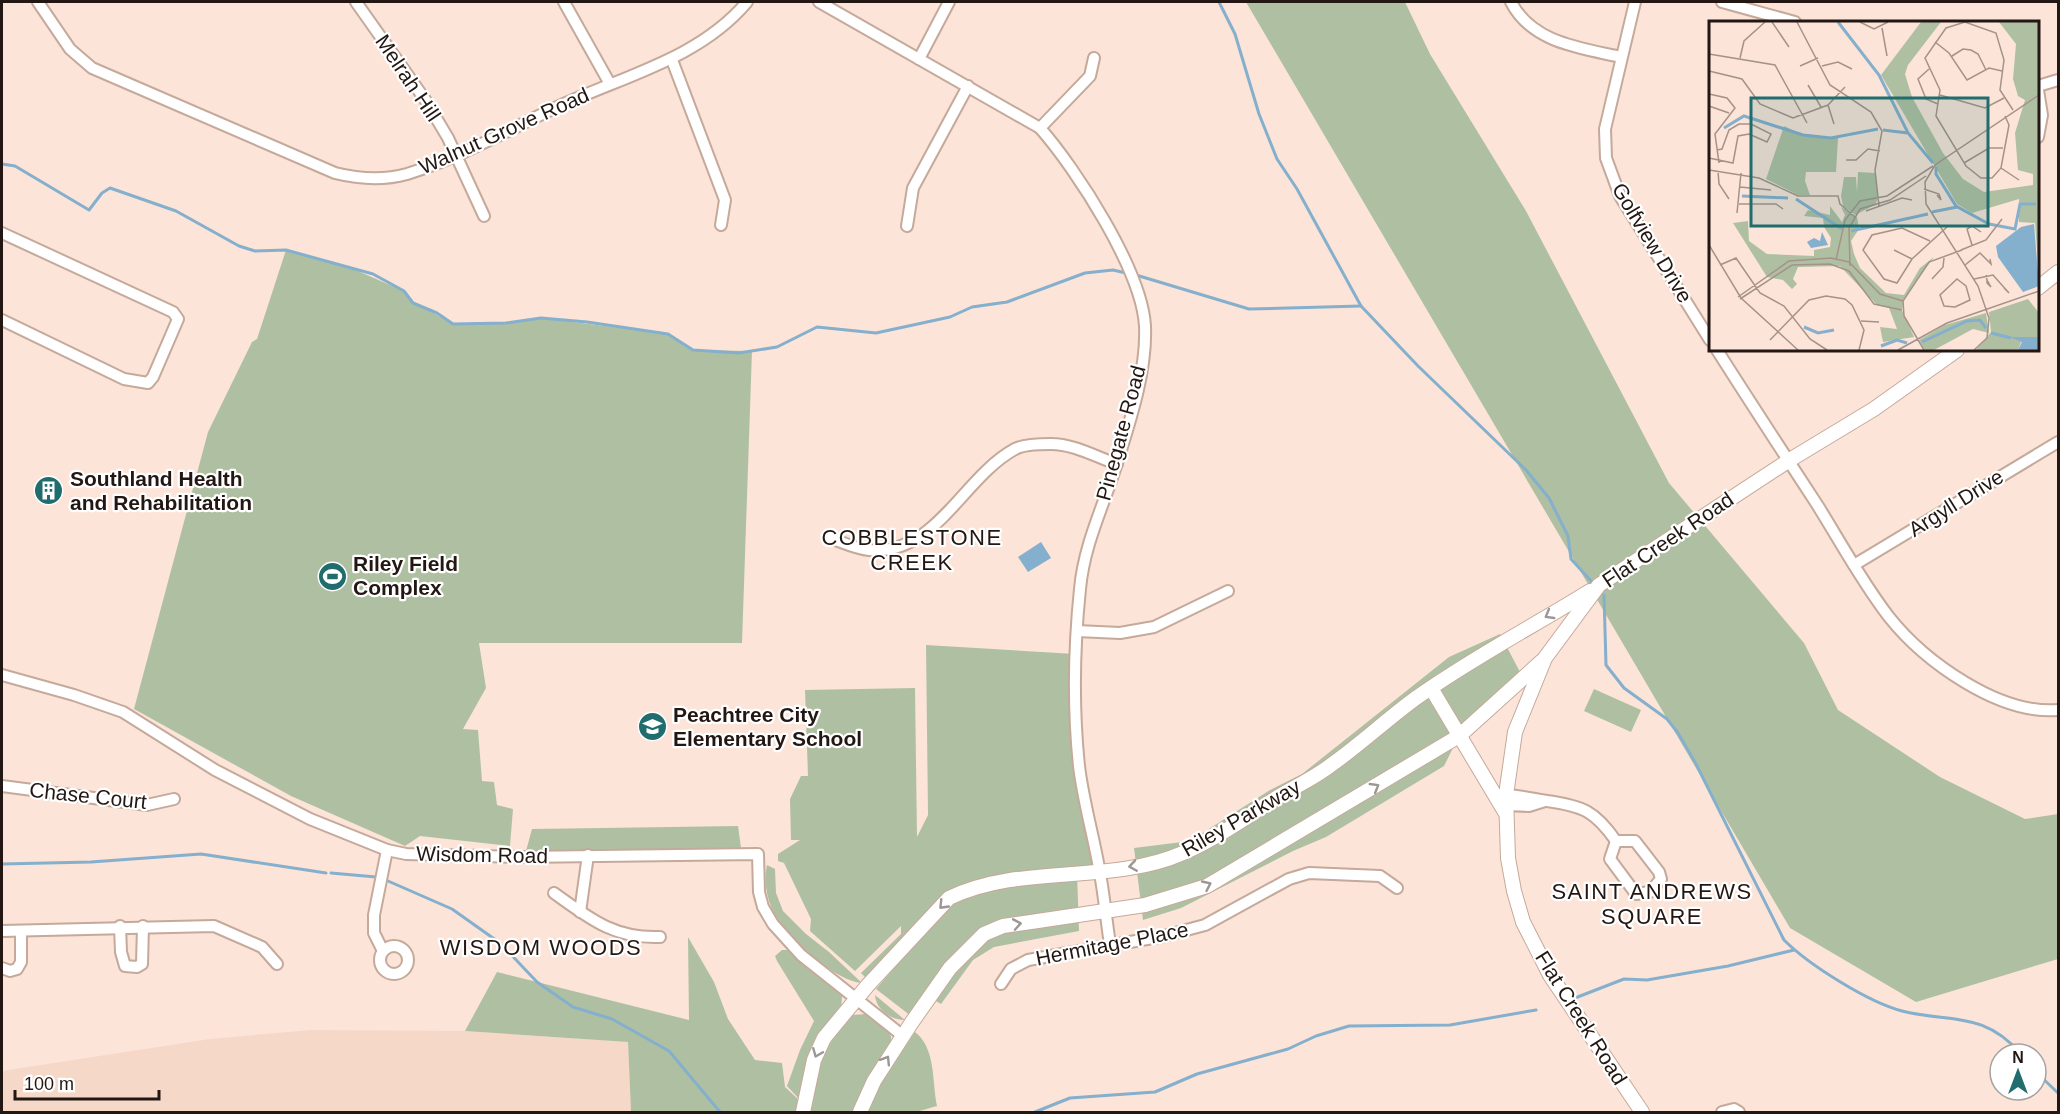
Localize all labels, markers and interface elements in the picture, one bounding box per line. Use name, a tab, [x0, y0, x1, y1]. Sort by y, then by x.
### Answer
inset map	[1709, 21, 2039, 351]
street label: Melrah Hill	[371, 30, 446, 125]
street label: Walnut Grove Road	[415, 83, 592, 178]
street label: Golfview Drive	[1608, 179, 1697, 307]
street label: Pinegate Road	[1091, 363, 1150, 503]
street label: Argyll Drive	[1904, 464, 2007, 541]
place label: Southland Health and Rehabilitation	[70, 467, 252, 514]
building icon: Southland Health and Rehabilitation	[33, 475, 65, 507]
street label: Flat Creek Road	[1598, 487, 1738, 592]
district label: COBBLESTONE CREEK	[821, 525, 1003, 575]
place label: Riley Field Complex	[353, 552, 458, 599]
sports icon: Riley Field Complex	[316, 560, 348, 592]
one-way arrow	[1545, 608, 1555, 620]
place label: Peachtree City Elementary School	[673, 703, 862, 750]
school or university icon: Peachtree City Elementary School	[636, 711, 668, 743]
street label: Riley Parkway	[1177, 774, 1305, 861]
street label: Chase Court	[28, 778, 148, 813]
one-way arrow	[1369, 782, 1379, 794]
street label: Wisdom Road	[416, 842, 548, 867]
one-way arrow	[1129, 860, 1138, 872]
district label: SAINT ANDREWS SQUARE	[1551, 879, 1753, 929]
one-way arrow	[1201, 880, 1212, 892]
one-way arrow	[939, 898, 950, 909]
street label: Hermitage Place	[1034, 917, 1190, 970]
one-way arrow	[1012, 918, 1022, 931]
district label: WISDOM WOODS	[440, 935, 642, 960]
street label: Flat Creek Road	[1531, 947, 1632, 1089]
north arrow	[1988, 1042, 2048, 1102]
one-way arrow	[812, 1047, 825, 1058]
text: N	[2012, 1049, 2024, 1066]
one-way arrow	[879, 1056, 890, 1067]
scale bar	[15, 1063, 159, 1101]
text: 100 m	[24, 1074, 74, 1094]

